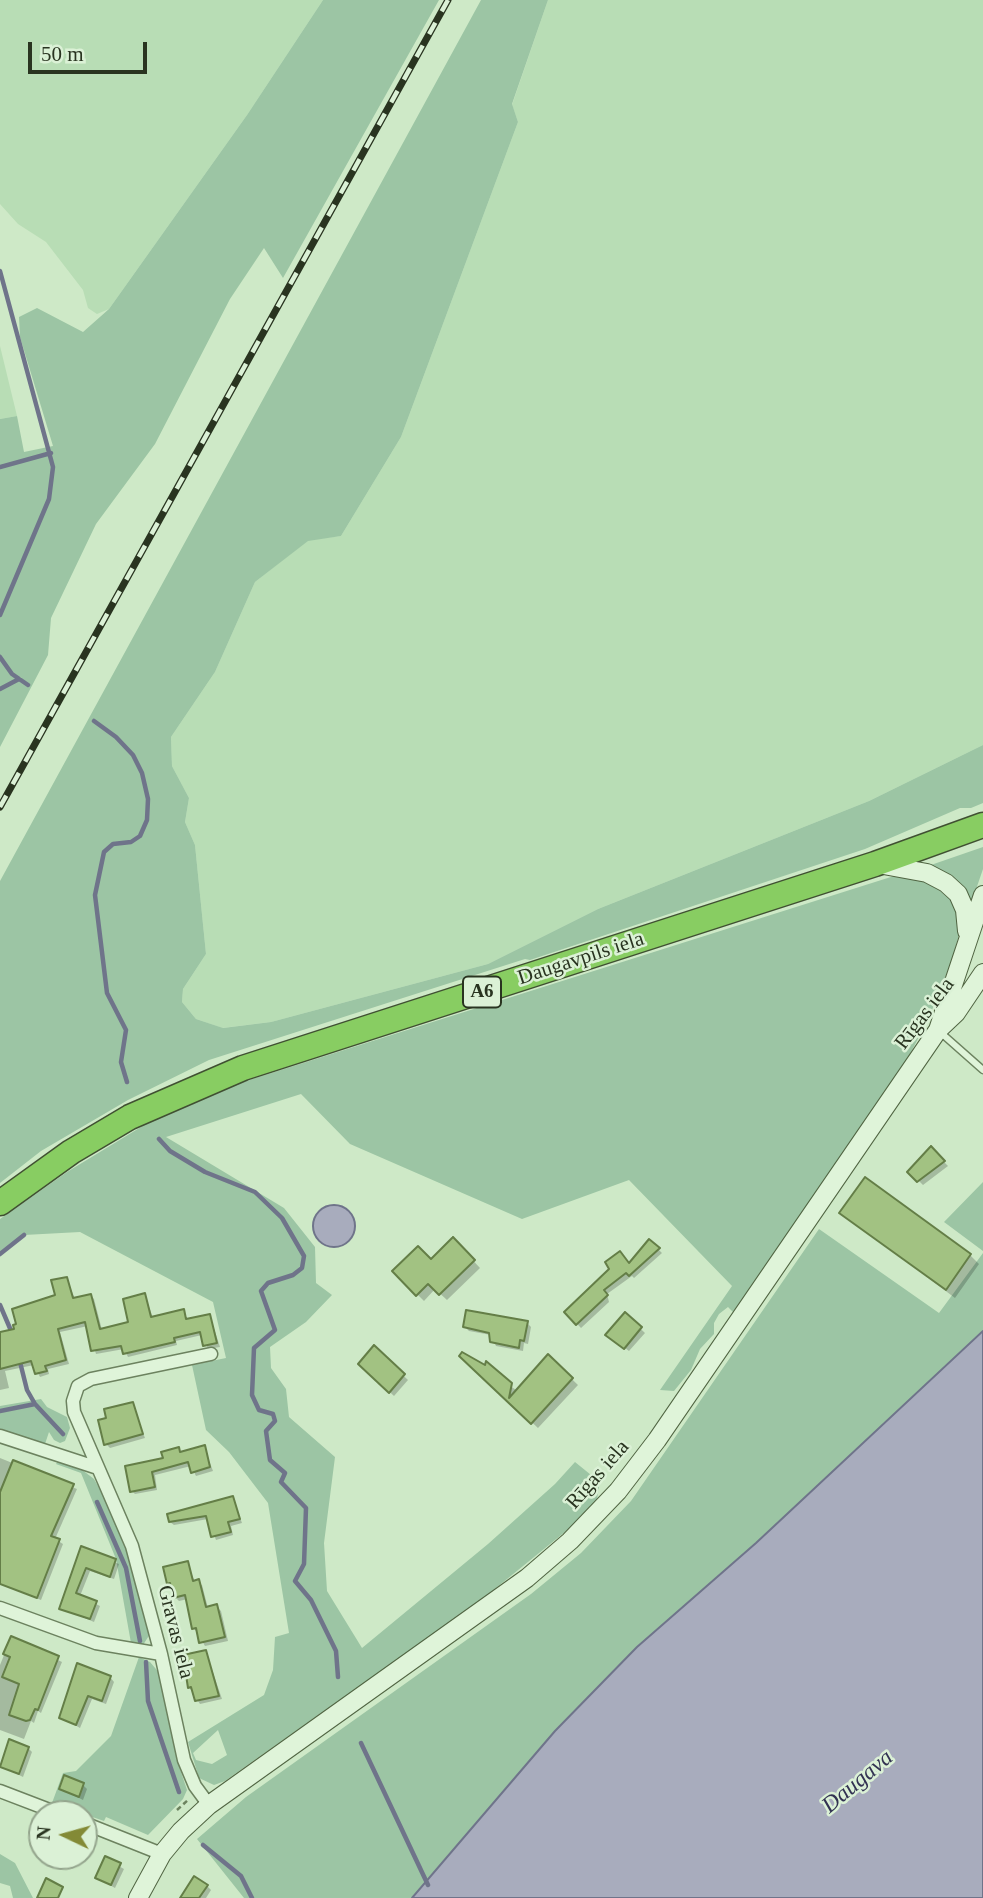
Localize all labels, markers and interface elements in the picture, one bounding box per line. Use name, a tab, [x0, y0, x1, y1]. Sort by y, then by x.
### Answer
scale bar	[32, 28, 150, 72]
text: 50 m	[41, 42, 84, 66]
street label: Daugavpils iela	[515, 927, 647, 991]
street label: Rīgas iela	[890, 973, 960, 1055]
road number: A6	[463, 976, 501, 1008]
street label: Rīgas iela	[561, 1435, 635, 1515]
street label: Gravas iela	[151, 1583, 199, 1681]
water label: Daugava	[817, 1744, 899, 1820]
north arrow	[28, 1800, 98, 1870]
text: N	[33, 1826, 55, 1841]

